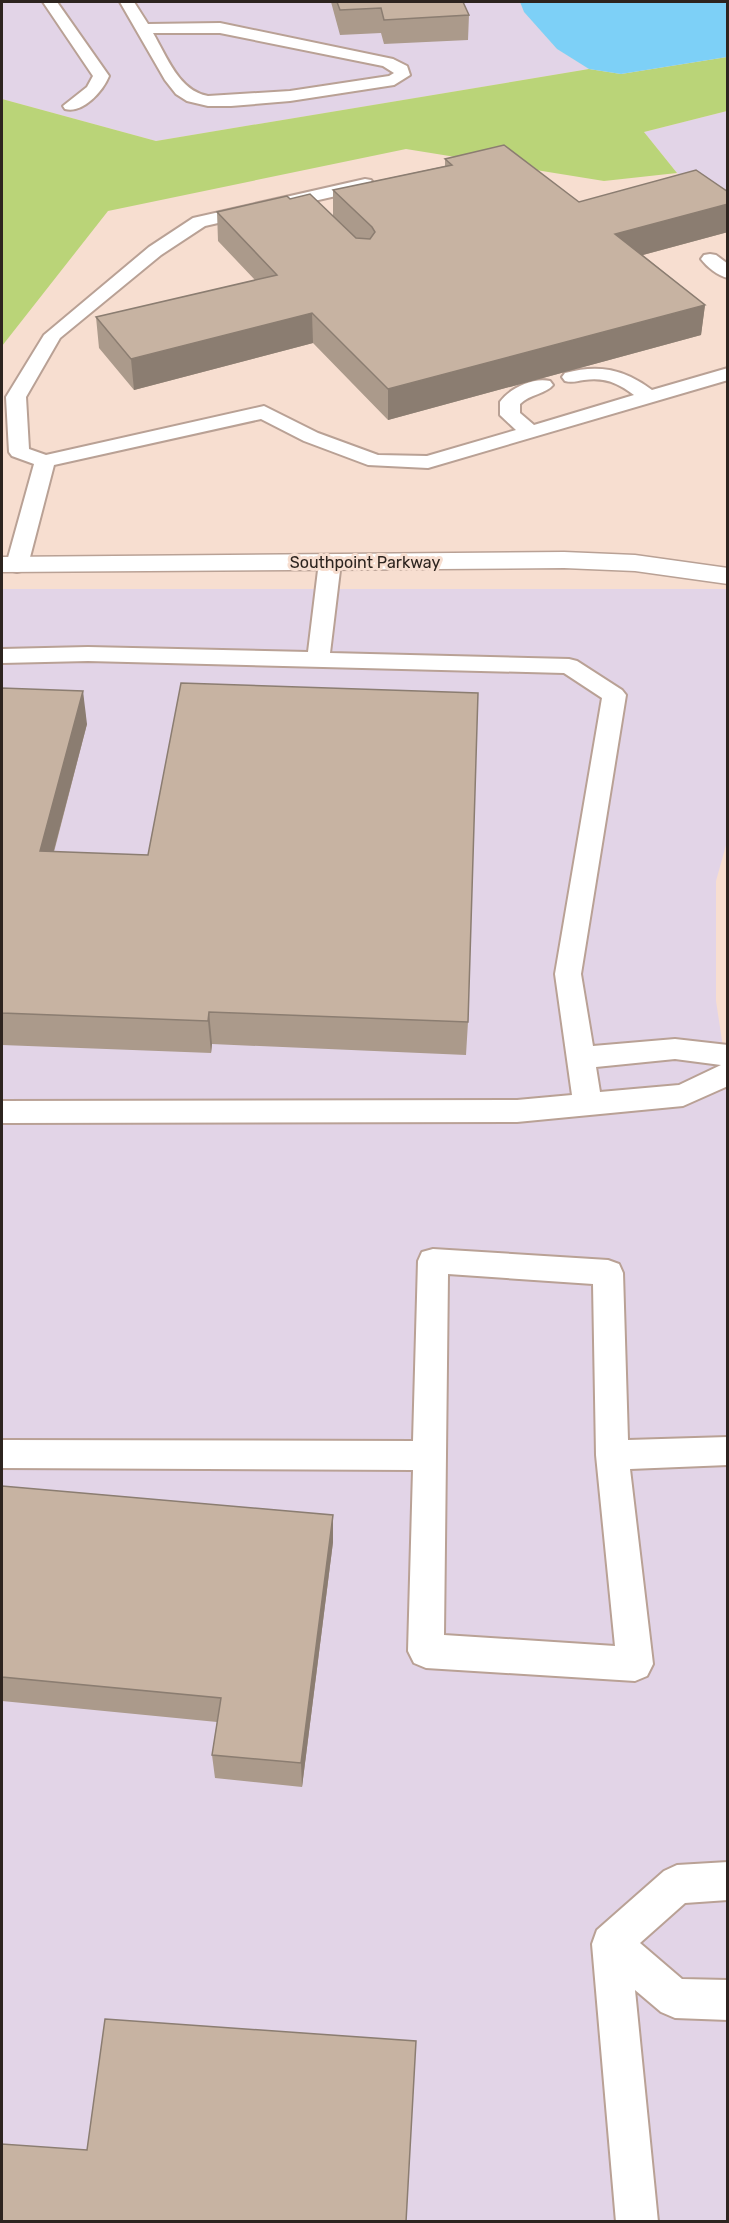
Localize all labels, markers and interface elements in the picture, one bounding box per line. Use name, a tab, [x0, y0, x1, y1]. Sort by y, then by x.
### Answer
street label: Southpoint Parkway	[290, 553, 440, 572]

